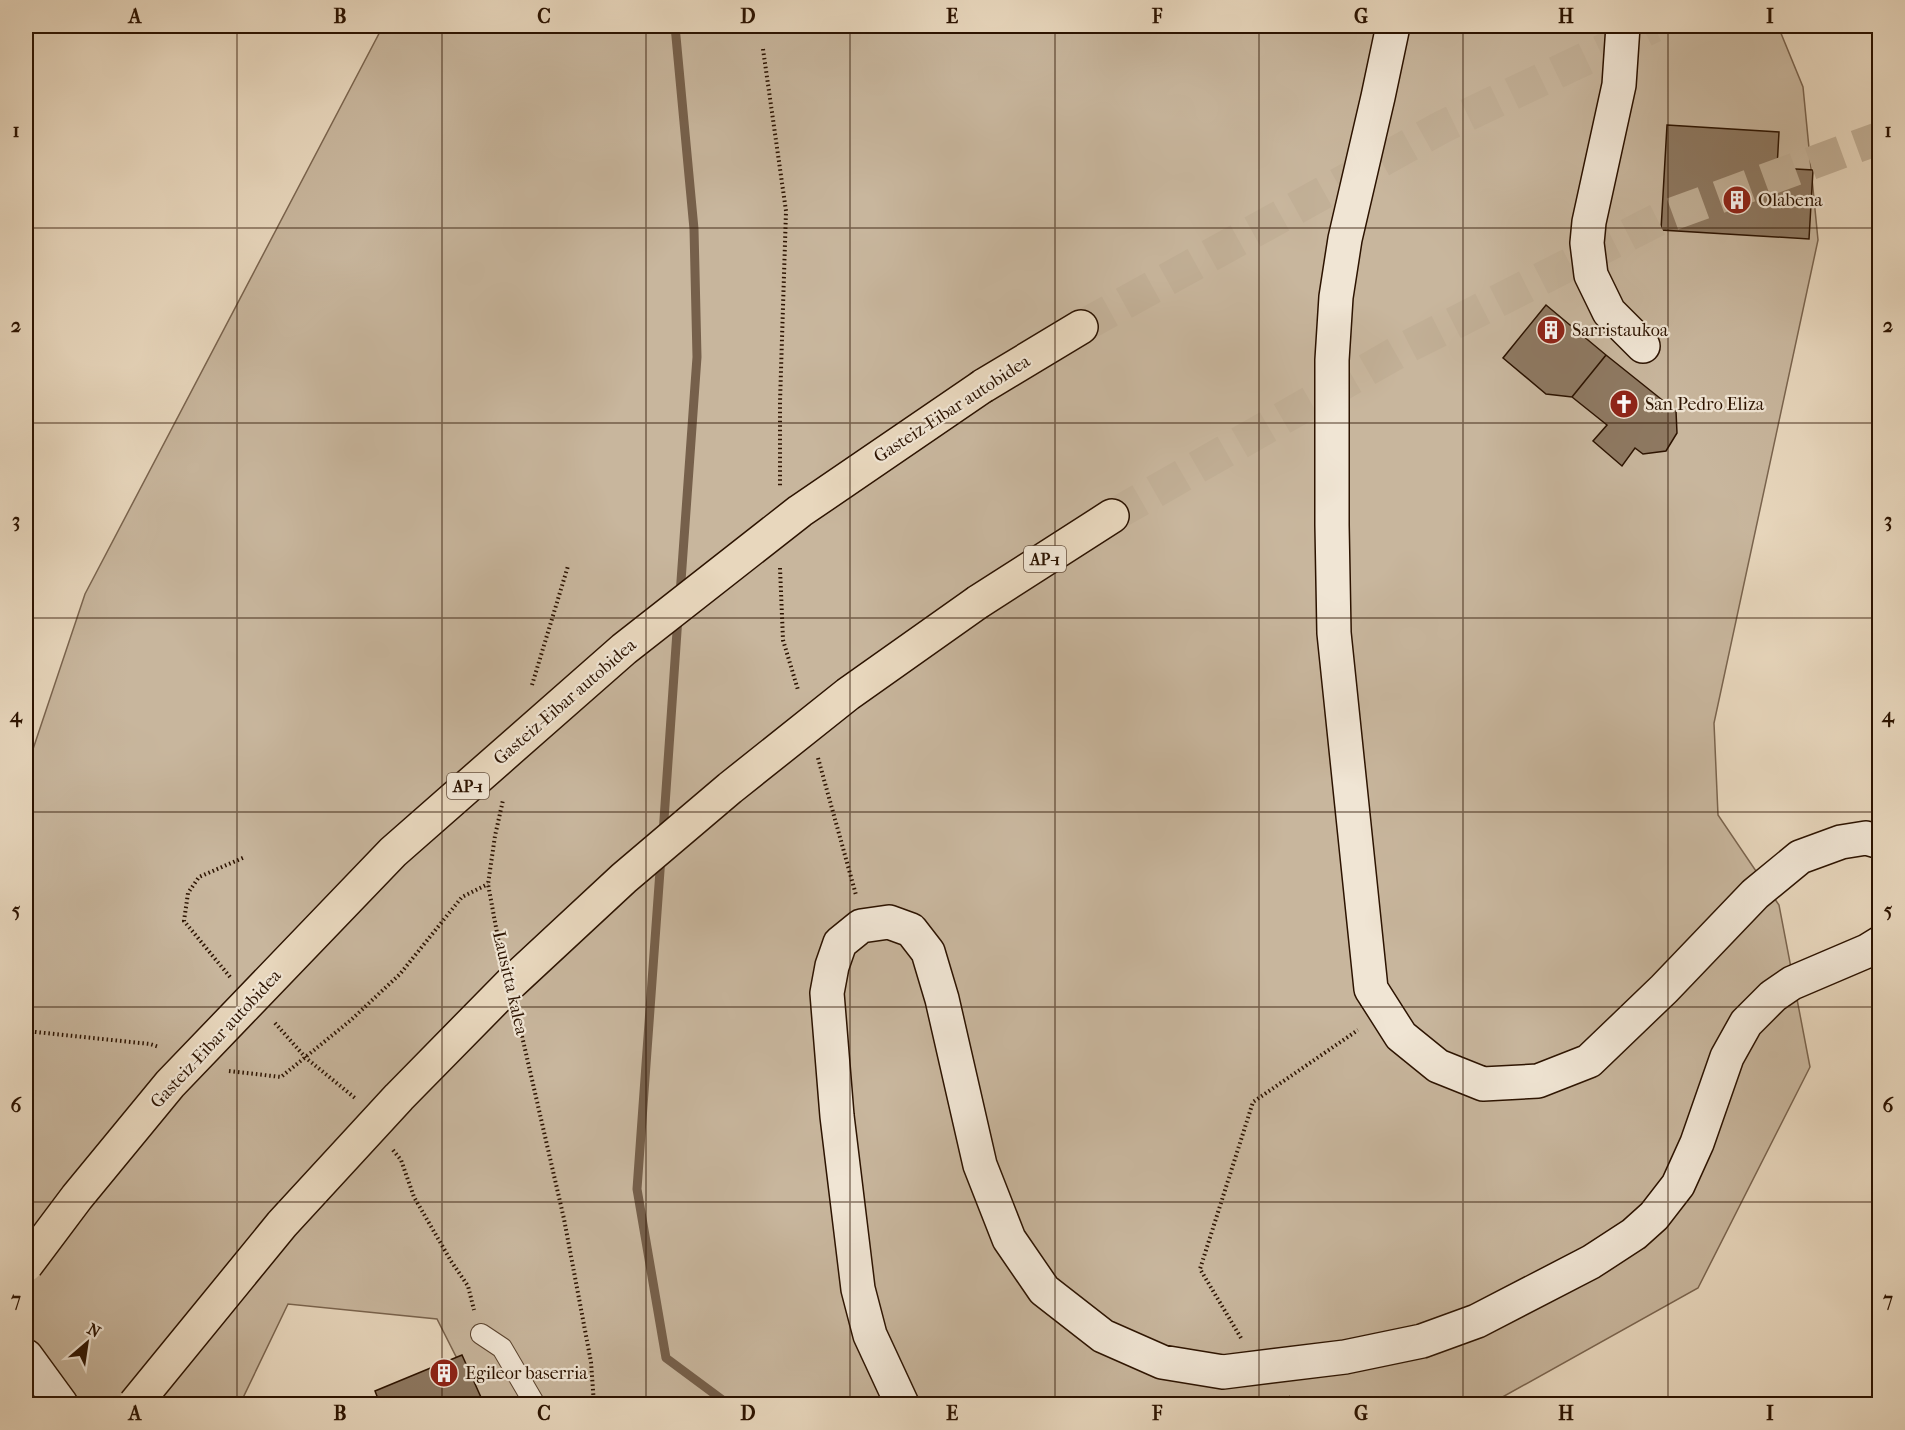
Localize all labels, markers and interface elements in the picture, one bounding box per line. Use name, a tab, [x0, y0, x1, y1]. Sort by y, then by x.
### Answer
text: A	[127, 5, 143, 28]
text: B	[333, 5, 347, 28]
text: C	[537, 5, 551, 28]
text: D	[740, 5, 756, 28]
text: E	[946, 5, 958, 28]
text: F	[1151, 5, 1163, 28]
text: G	[1354, 5, 1368, 28]
text: H	[1558, 5, 1574, 28]
text: I	[1766, 5, 1774, 28]
text: 1	[12, 119, 20, 142]
text: 1	[1884, 119, 1892, 142]
building icon: Olabena	[1721, 184, 1753, 216]
place label: Olabena	[1758, 190, 1823, 211]
text: 2	[11, 314, 21, 337]
building icon: Sarristaukoa	[1535, 314, 1567, 346]
text: 2	[1883, 314, 1893, 337]
place label: Sarristaukoa	[1572, 320, 1669, 341]
street label: Gasteiz-Eibar autobidea	[870, 350, 1035, 467]
church icon: San Pedro Eliza	[1608, 388, 1640, 420]
place label: San Pedro Eliza	[1645, 394, 1765, 415]
text: 3	[12, 509, 20, 532]
text: 3	[1884, 509, 1892, 532]
road number: AP-1	[1024, 546, 1066, 572]
street label: Gasteiz-Eibar autobidea	[489, 634, 641, 770]
text: 4	[9, 704, 23, 728]
text: 4	[1881, 704, 1895, 728]
road number: AP-1	[447, 773, 489, 799]
text: 5	[12, 899, 21, 922]
text: 5	[1884, 899, 1893, 922]
street label: Lausitta kalea	[488, 929, 532, 1038]
street label: Gasteiz-Eibar autobidea	[146, 965, 286, 1113]
text: 6	[11, 1094, 23, 1117]
text: 6	[1883, 1094, 1895, 1117]
text: 7	[10, 1288, 21, 1311]
text: 7	[1882, 1288, 1893, 1311]
north arrow	[57, 1313, 117, 1373]
text: N	[84, 1319, 105, 1342]
building icon: Egileor baserria	[428, 1357, 460, 1389]
place label: Egileor baserria	[465, 1363, 588, 1384]
text: A	[127, 1402, 143, 1425]
text: B	[333, 1402, 347, 1425]
text: C	[537, 1402, 551, 1425]
text: D	[740, 1402, 756, 1425]
text: E	[946, 1402, 958, 1425]
text: F	[1151, 1402, 1163, 1425]
text: G	[1354, 1402, 1368, 1425]
text: H	[1558, 1402, 1574, 1425]
text: I	[1766, 1402, 1774, 1425]

